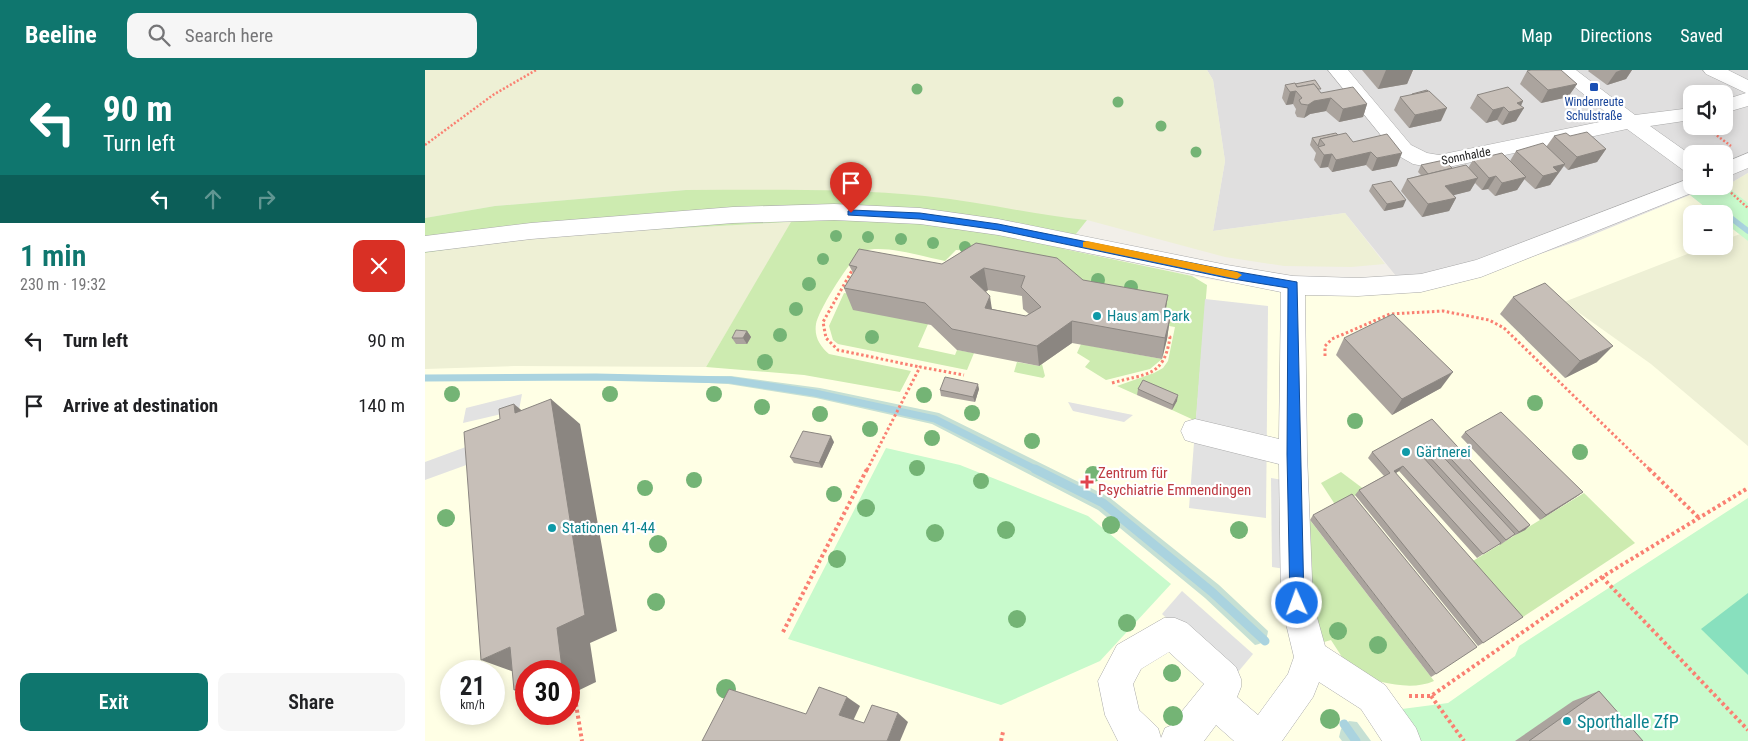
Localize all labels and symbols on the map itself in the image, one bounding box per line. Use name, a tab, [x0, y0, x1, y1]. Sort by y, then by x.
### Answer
marker: Windenreute Schulstraße	[1588, 81, 1600, 93]
place label: Windenreute Schulstraße	[1564, 95, 1624, 123]
street label: Sonnhalde	[1440, 144, 1492, 168]
pin	[830, 162, 872, 213]
place label: Haus am Park	[1107, 307, 1190, 325]
marker: Haus am Park	[1091, 310, 1103, 322]
place label: Gärtnerei	[1416, 443, 1471, 461]
marker: Gärtnerei	[1400, 446, 1412, 458]
place label: Zentrum für Psychiatrie Emmendingen	[1098, 464, 1251, 499]
marker: Zentrum für Psychiatrie Emmendingen	[1080, 475, 1094, 489]
place label: Stationen 41-44	[562, 519, 655, 537]
marker: Stationen 41-44	[546, 522, 558, 534]
position arrow	[1270, 576, 1322, 628]
speed limit sign: 30	[515, 660, 580, 725]
place label: Sporthalle ZfP	[1577, 711, 1679, 732]
marker: Sporthalle ZfP	[1561, 715, 1573, 727]

